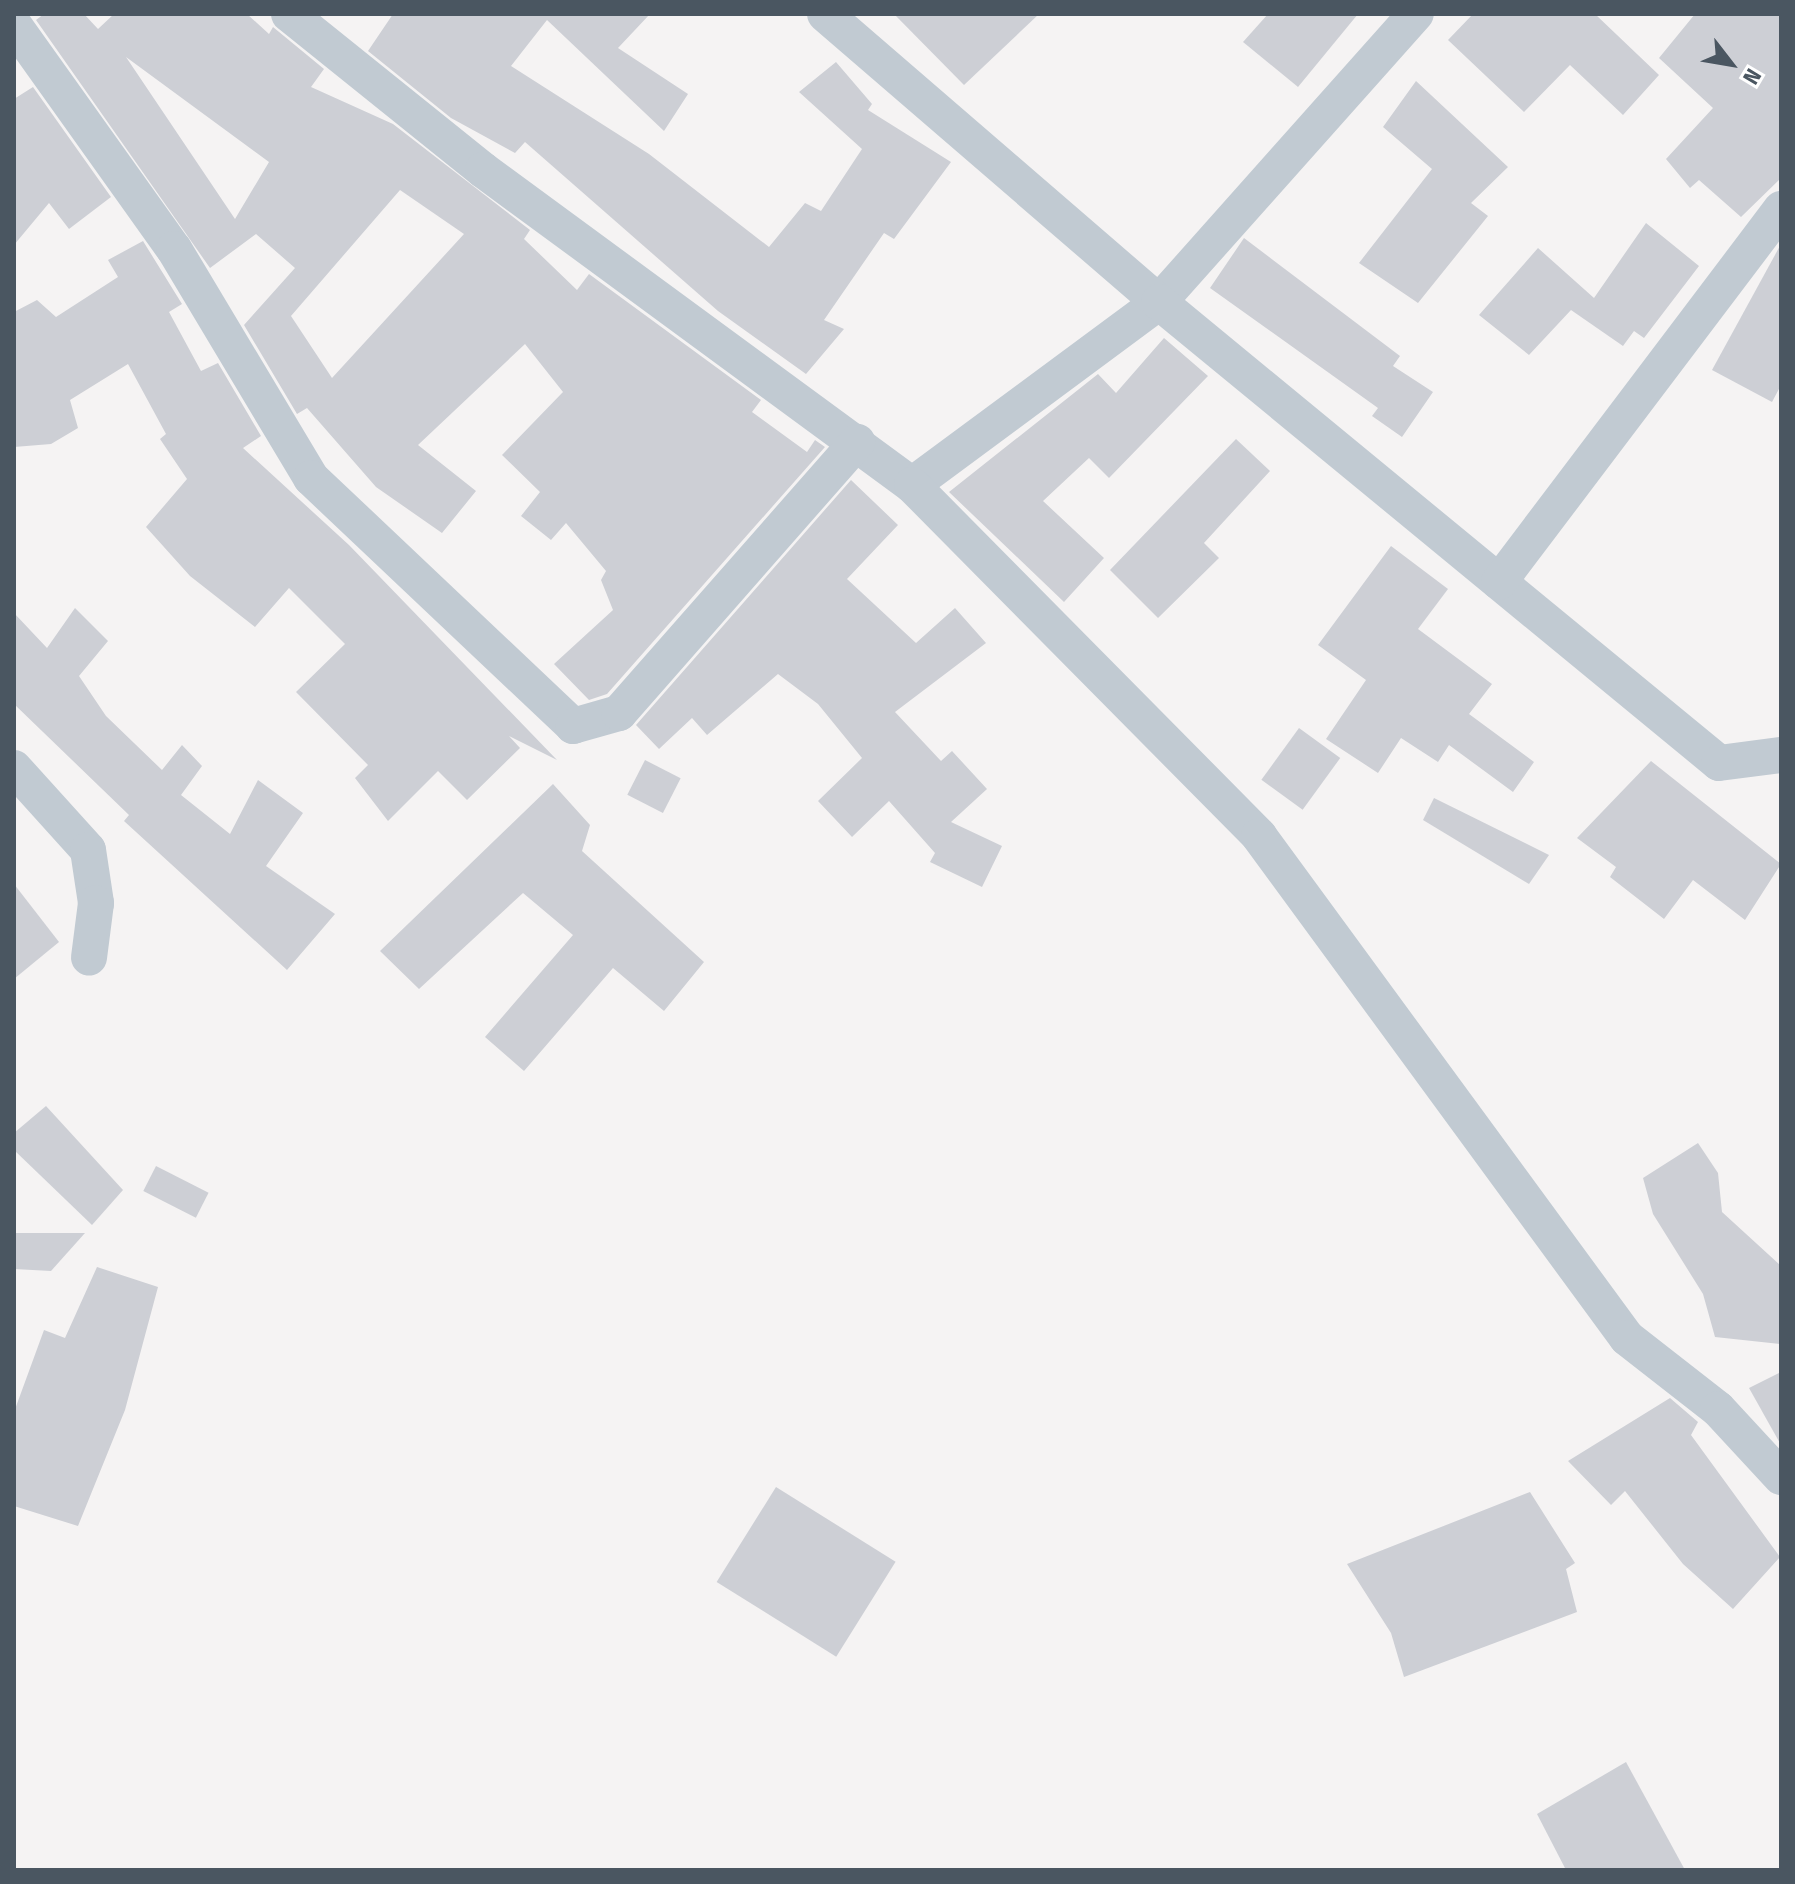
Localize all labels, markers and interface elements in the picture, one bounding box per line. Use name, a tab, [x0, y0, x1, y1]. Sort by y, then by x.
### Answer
north arrow	[1691, 24, 1771, 104]
text: N	[1737, 64, 1767, 89]

